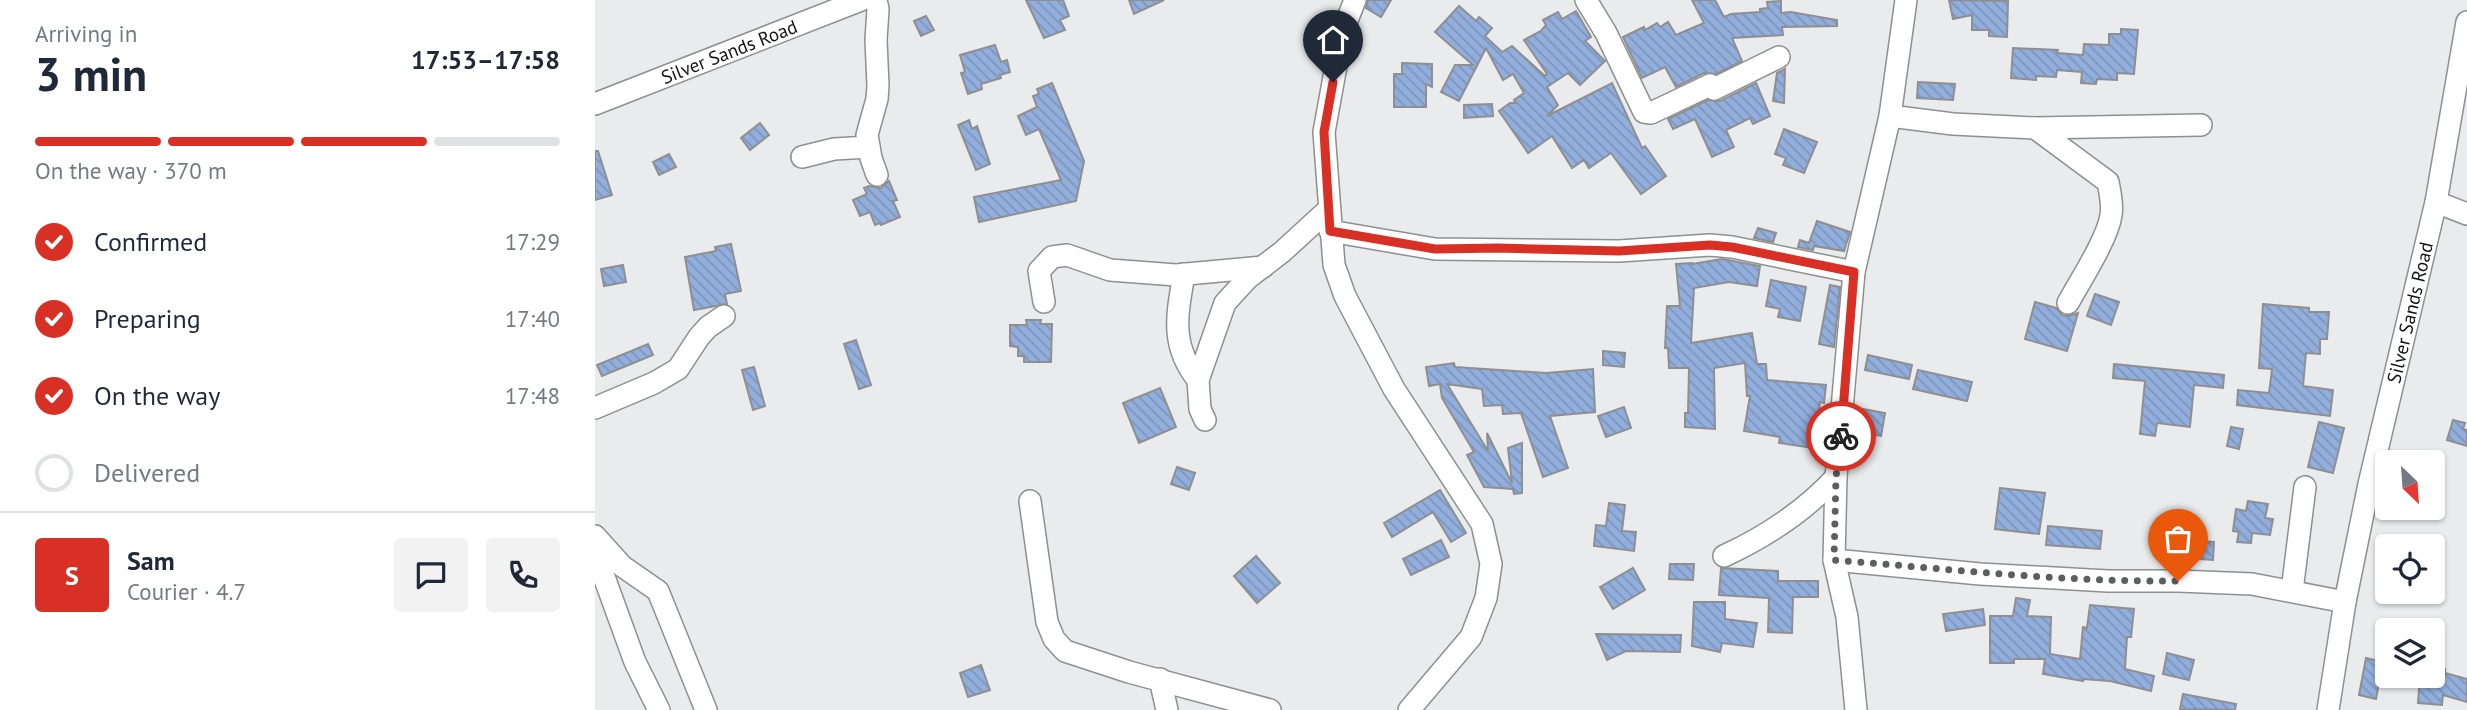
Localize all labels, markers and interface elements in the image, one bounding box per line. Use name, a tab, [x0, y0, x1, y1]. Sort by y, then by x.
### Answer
pin	[1303, 10, 1363, 82]
street label: Silver Sands Road	[657, 14, 801, 89]
text: Arriving in	[35, 19, 137, 48]
icon: home	[1314, 21, 1352, 59]
text: 17:53–17:58	[411, 43, 560, 76]
text: 3 min	[35, 44, 147, 104]
text: On the way · 370 m	[35, 156, 227, 185]
icon: check	[35, 223, 73, 261]
text: Confirmed	[94, 225, 207, 258]
text: 17:29	[505, 227, 560, 256]
street label: Silver Sands Road	[2381, 239, 2438, 386]
icon: check	[35, 300, 73, 338]
text: Preparing	[94, 302, 201, 335]
text: 17:40	[505, 304, 560, 333]
icon: check	[35, 377, 73, 415]
text: On the way	[94, 379, 220, 412]
text: 17:48	[505, 381, 560, 410]
courier	[1806, 401, 1876, 471]
icon: bike	[1822, 417, 1860, 455]
north arrow	[2375, 450, 2445, 520]
map controls	[2375, 450, 2445, 688]
text: Delivered	[94, 456, 200, 489]
pin	[2148, 509, 2208, 581]
icon: bag	[2159, 520, 2197, 558]
button: locate	[2375, 534, 2445, 604]
button: chat	[394, 538, 468, 612]
button: phone	[486, 538, 560, 612]
text: Sam	[127, 544, 175, 577]
text: S	[65, 559, 79, 592]
text: Courier · 4.7	[127, 577, 246, 606]
button: layers	[2375, 618, 2445, 688]

